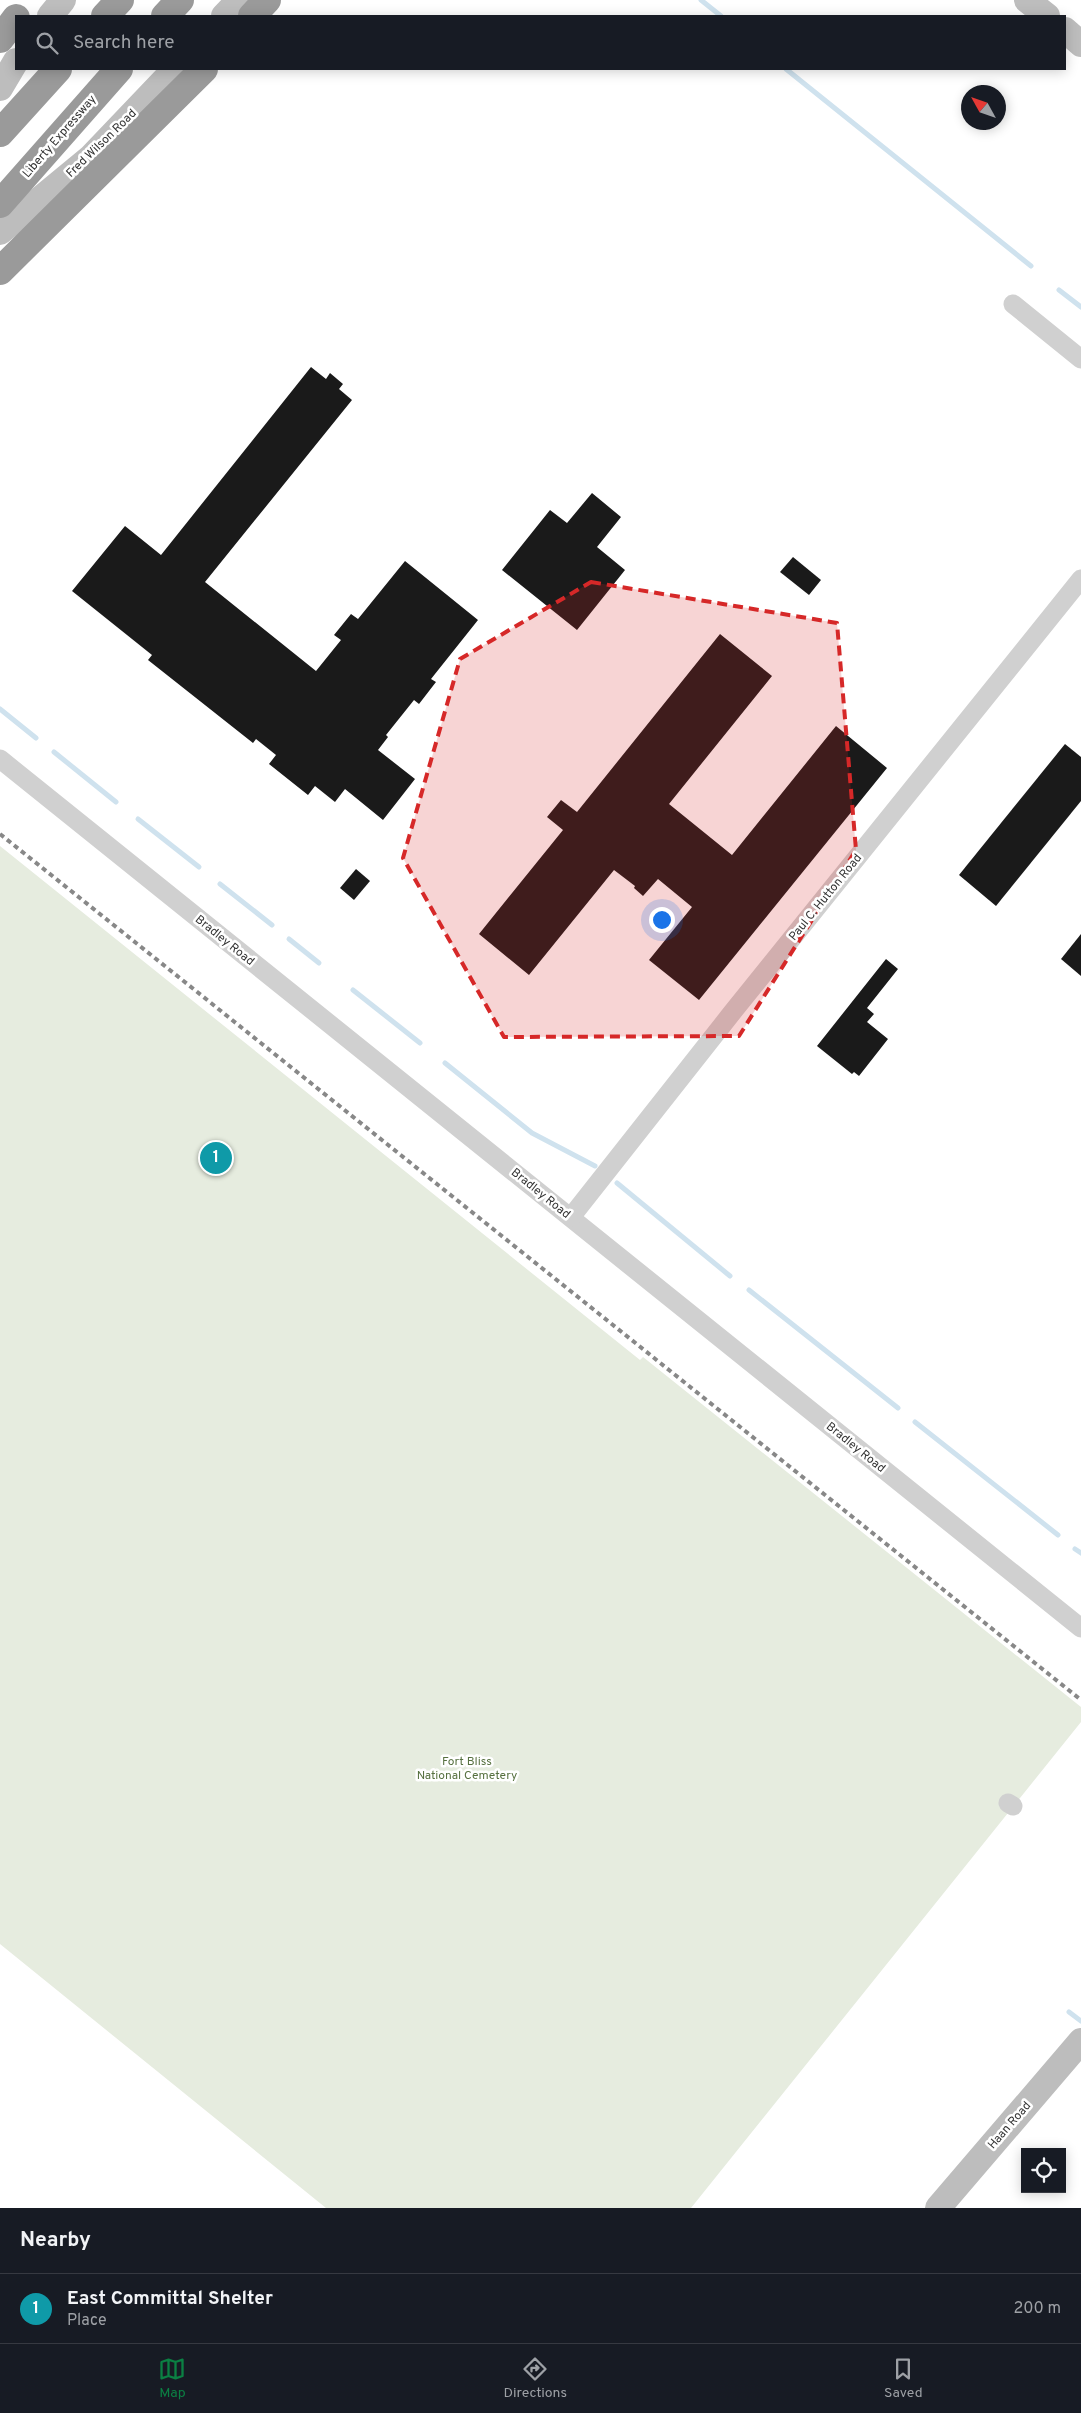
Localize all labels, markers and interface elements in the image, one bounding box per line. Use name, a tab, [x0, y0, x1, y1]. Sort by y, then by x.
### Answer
search box	[15, 15, 1066, 70]
icon: search	[33, 29, 61, 57]
text: Search here	[73, 31, 175, 55]
north arrow	[961, 85, 1006, 130]
street label: Liberty Expressway	[19, 92, 100, 181]
street label: Fred Wilson Road	[63, 106, 140, 181]
street label: Paul C. Hutton Road	[786, 851, 866, 944]
your location	[649, 907, 675, 933]
street label: Bradley Road	[191, 912, 257, 970]
pin: 1	[200, 1139, 232, 1177]
street label: Bradley Road	[507, 1165, 573, 1223]
street label: Bradley Road	[822, 1419, 888, 1477]
park label: Fort Bliss National Cemetery	[417, 1754, 517, 1784]
street label: Haan Road	[985, 2098, 1035, 2153]
map controls	[1021, 2148, 1066, 2193]
button: locate	[1021, 2148, 1066, 2193]
text: Nearby	[20, 2227, 91, 2254]
text: East Committal Shelter	[67, 2287, 273, 2311]
text: 1	[33, 2299, 39, 2319]
text: 200 m	[1013, 2299, 1061, 2319]
text: Place	[67, 2311, 107, 2331]
tab: Map	[158, 2355, 186, 2402]
tab: Directions	[503, 2355, 567, 2402]
tab: Saved	[884, 2355, 923, 2402]

